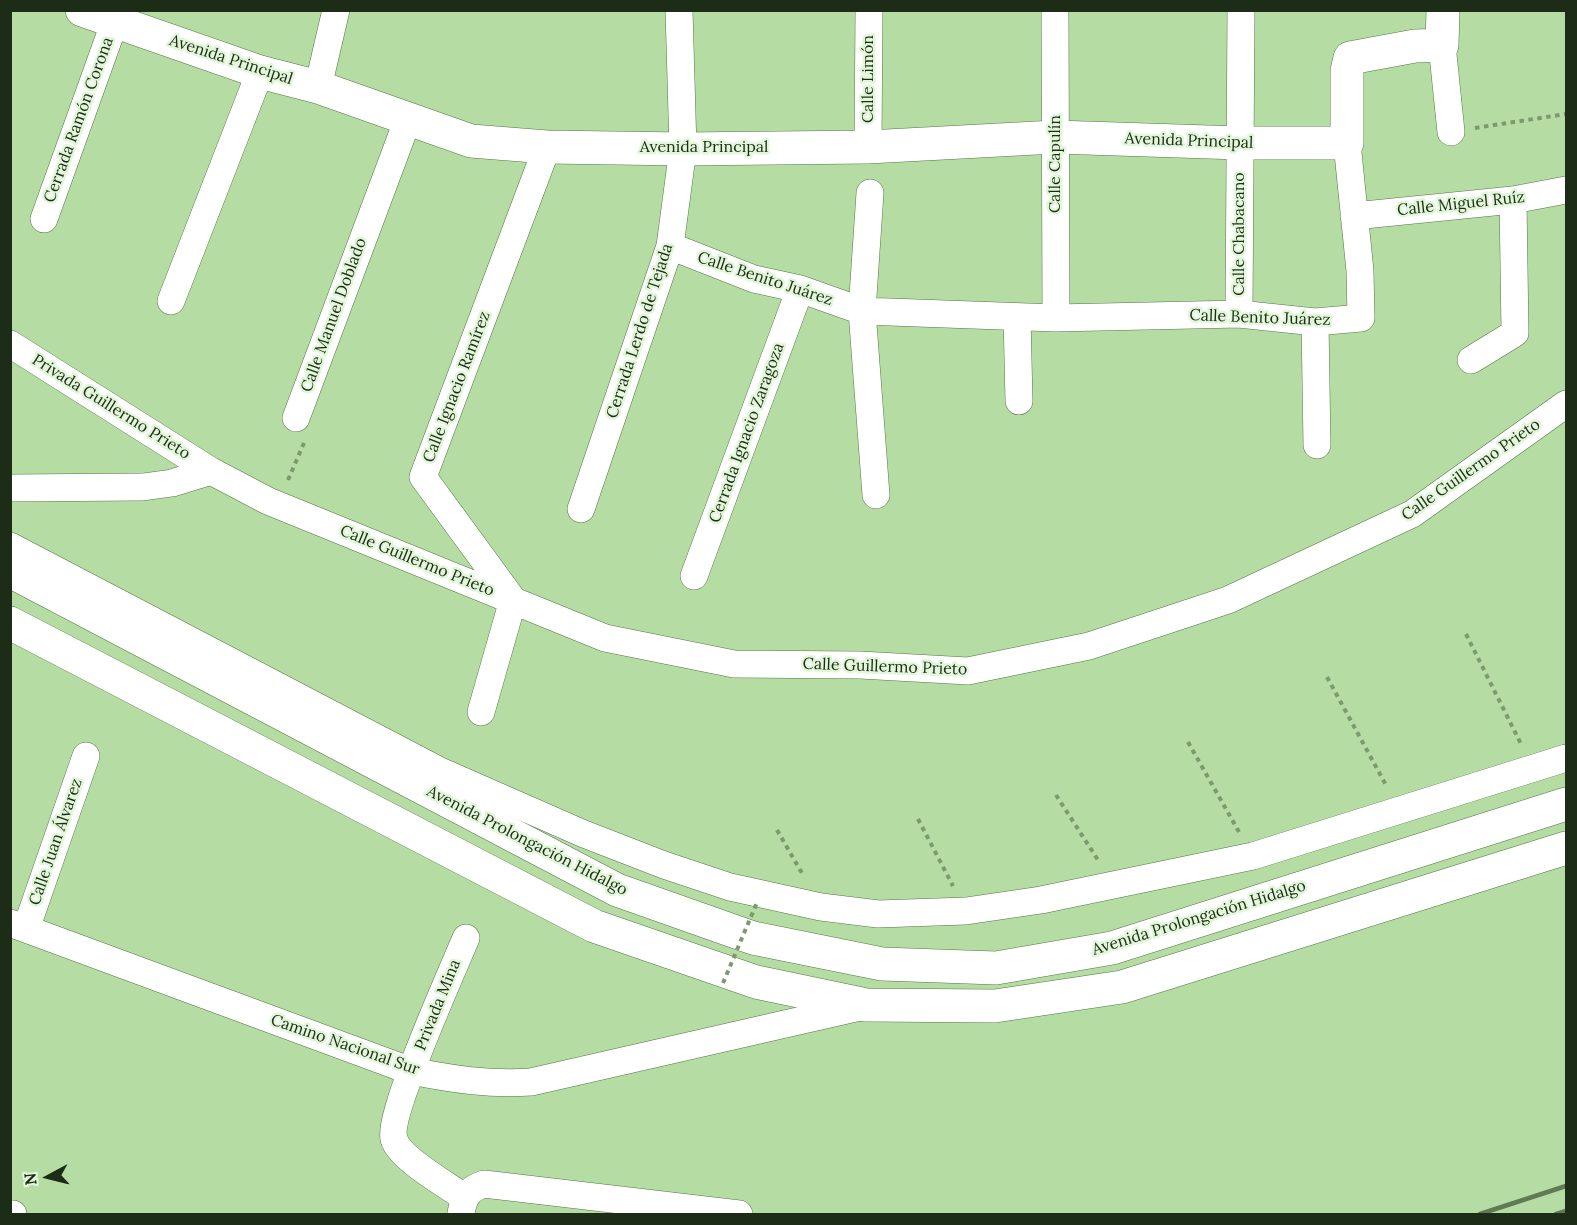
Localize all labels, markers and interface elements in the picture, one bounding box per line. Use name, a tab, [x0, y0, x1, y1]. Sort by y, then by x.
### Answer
street label: Avenida Principal	[167, 31, 295, 89]
street label: Cerrada Ramón Corona	[40, 35, 118, 205]
street label: Calle Limón	[858, 35, 878, 123]
street label: Calle Capulín	[1045, 115, 1065, 213]
street label: Avenida Principal	[1124, 129, 1254, 153]
street label: Avenida Principal	[640, 137, 768, 157]
street label: Calle Chabacano	[1229, 172, 1249, 296]
street label: Calle Miguel Ruíz	[1396, 188, 1526, 220]
street label: Calle Manuel Doblado	[297, 235, 371, 395]
street label: Cerrada Lerdo de Tejada	[603, 241, 677, 421]
street label: Calle Benito Juárez	[695, 248, 835, 310]
street label: Calle Benito Juárez	[1189, 306, 1331, 330]
street label: Calle Ignacio Ramírez	[419, 309, 495, 465]
street label: Cerrada Ignacio Zaragoza	[705, 340, 789, 526]
street label: Privada Guillermo Prieto	[28, 350, 194, 464]
street label: Calle Guillermo Prieto	[1398, 415, 1544, 525]
street label: Calle Guillermo Prieto	[337, 521, 497, 601]
street label: Calle Guillermo Prieto	[802, 655, 968, 679]
street label: Calle Juan Álvarez	[25, 776, 87, 908]
street label: Avenida Prolongación Hidalgo	[424, 782, 630, 900]
street label: Avenida Prolongación Hidalgo	[1090, 876, 1308, 960]
street label: Privada Mina	[411, 957, 465, 1053]
street label: Camino Nacional Sur	[268, 1010, 422, 1080]
north arrow	[18, 1147, 78, 1207]
text: N	[19, 1172, 41, 1187]

